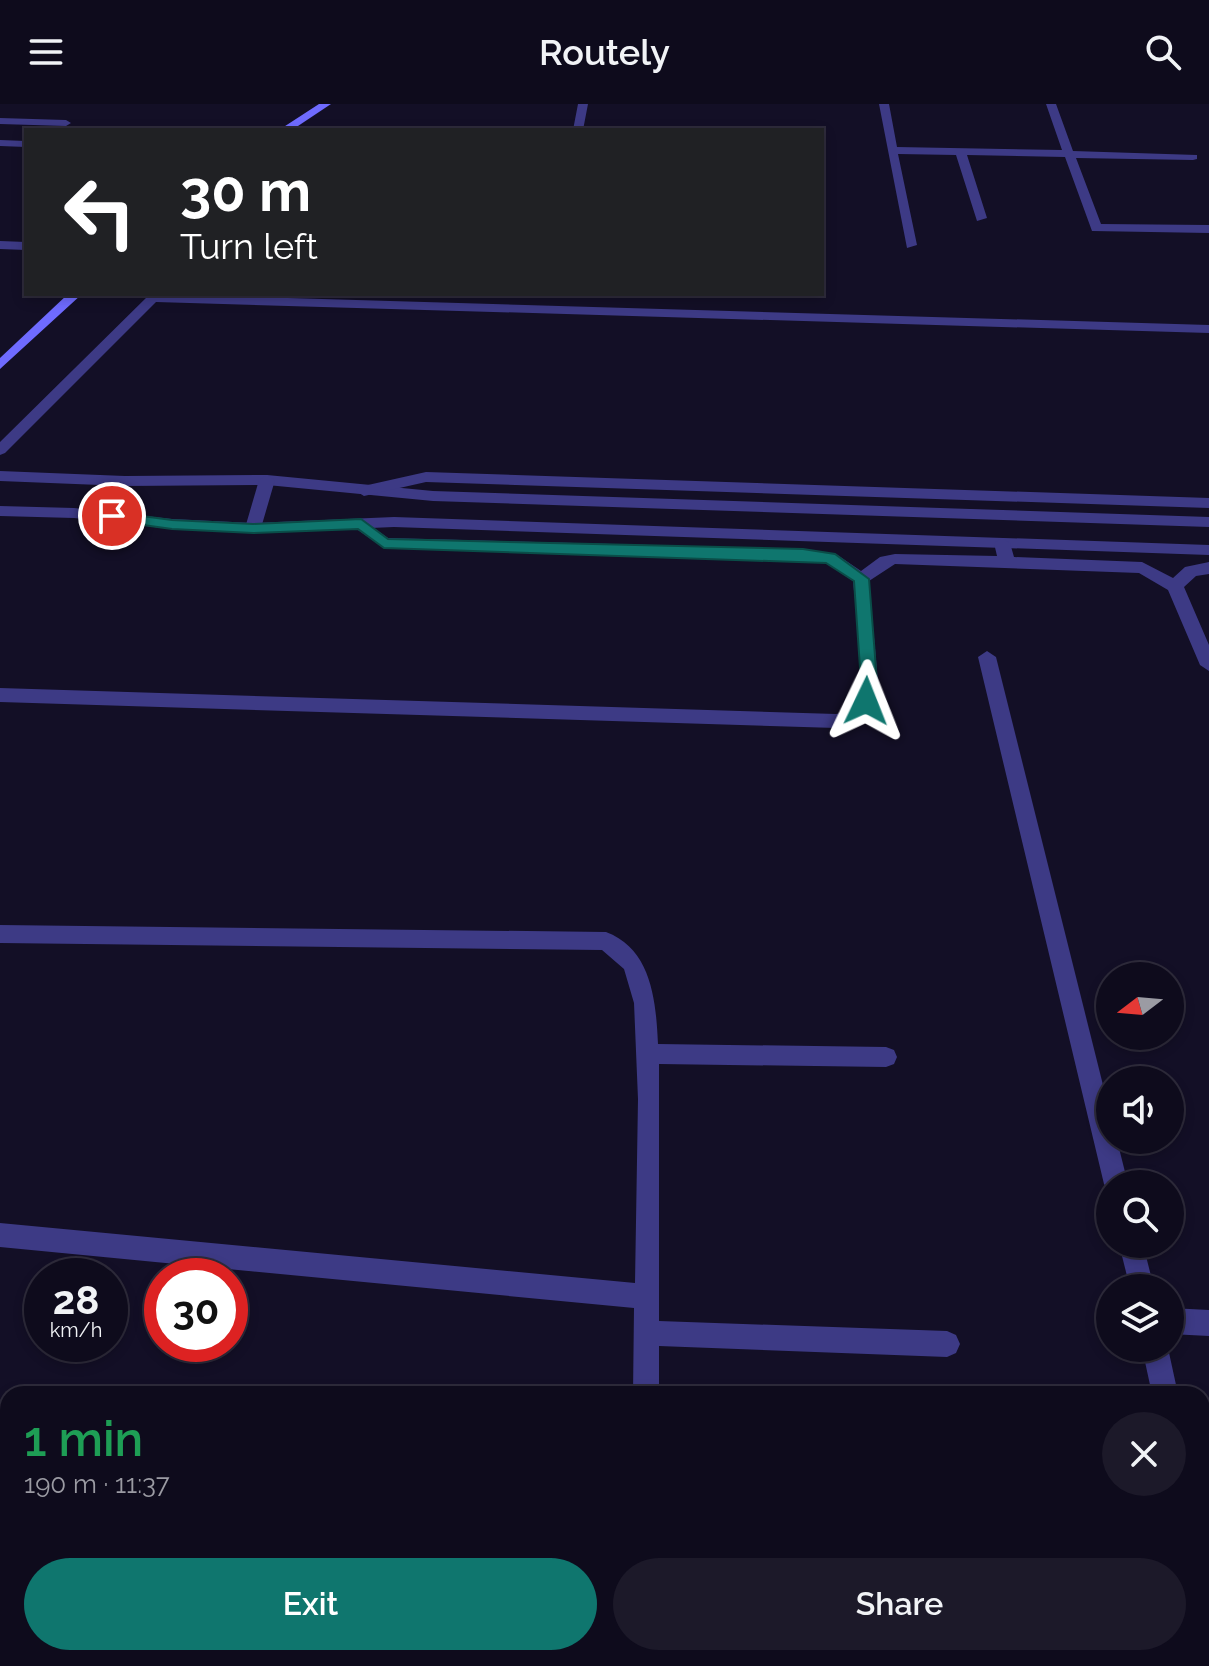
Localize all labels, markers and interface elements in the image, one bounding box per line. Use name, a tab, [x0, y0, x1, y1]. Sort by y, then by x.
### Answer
icon: menu	[24, 30, 68, 74]
icon: search	[1141, 30, 1185, 74]
text: Routely	[539, 31, 670, 73]
text: 30 m	[180, 158, 311, 224]
icon: left	[48, 160, 152, 264]
text: Turn left	[180, 225, 318, 267]
pin	[78, 482, 146, 550]
icon: arrive	[90, 494, 134, 538]
position arrow	[824, 659, 908, 743]
north arrow	[1096, 962, 1184, 1050]
map controls	[1096, 962, 1184, 1362]
button: sound	[1096, 1066, 1184, 1154]
button: search	[1096, 1170, 1184, 1258]
speed limit sign: 30	[144, 1258, 248, 1362]
button: layers	[1096, 1274, 1184, 1362]
text: 28	[53, 1276, 99, 1323]
text: km/h	[50, 1318, 102, 1342]
text: 1 min	[24, 1411, 143, 1467]
button: close	[1102, 1412, 1186, 1496]
text: 190 m · 11:37	[24, 1469, 170, 1499]
button: Exit	[24, 1558, 597, 1650]
button: Share	[613, 1558, 1186, 1650]

